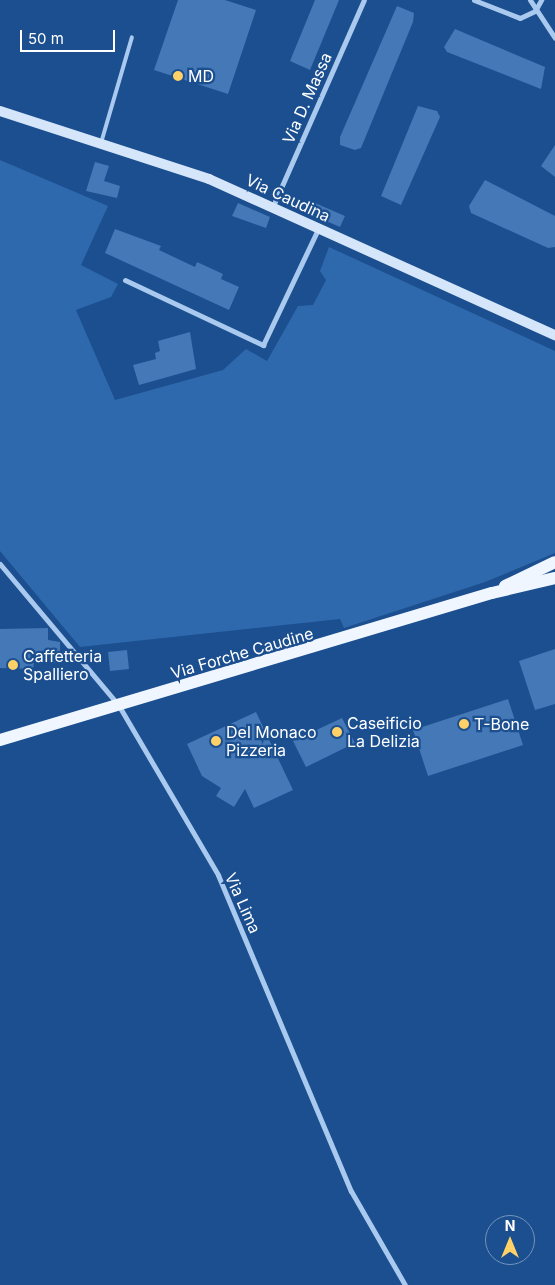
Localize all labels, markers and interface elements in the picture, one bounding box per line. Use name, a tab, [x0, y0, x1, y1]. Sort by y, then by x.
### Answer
scale bar	[22, 20, 118, 52]
text: 50 m	[28, 29, 64, 48]
street label: Via D. Massa	[278, 49, 336, 147]
place label: MD	[188, 66, 214, 86]
marker: MD	[172, 70, 184, 82]
street label: Via Caudina	[243, 170, 333, 226]
street label: Via Forche Caudine	[168, 623, 316, 683]
place label: Caffetteria Spalliero	[23, 646, 102, 684]
marker: Caffetteria Spalliero	[7, 659, 19, 671]
place label: Caseificio La Delizia	[347, 713, 422, 751]
place label: T-Bone	[474, 714, 529, 734]
marker: T-Bone	[458, 718, 470, 730]
place label: Del Monaco Pizzeria	[226, 722, 316, 760]
marker: Caseificio La Delizia	[331, 726, 343, 738]
marker: Del Monaco Pizzeria	[210, 735, 222, 747]
street label: Via Lima	[221, 870, 265, 936]
north arrow	[485, 1215, 535, 1265]
text: N	[505, 1217, 515, 1234]

